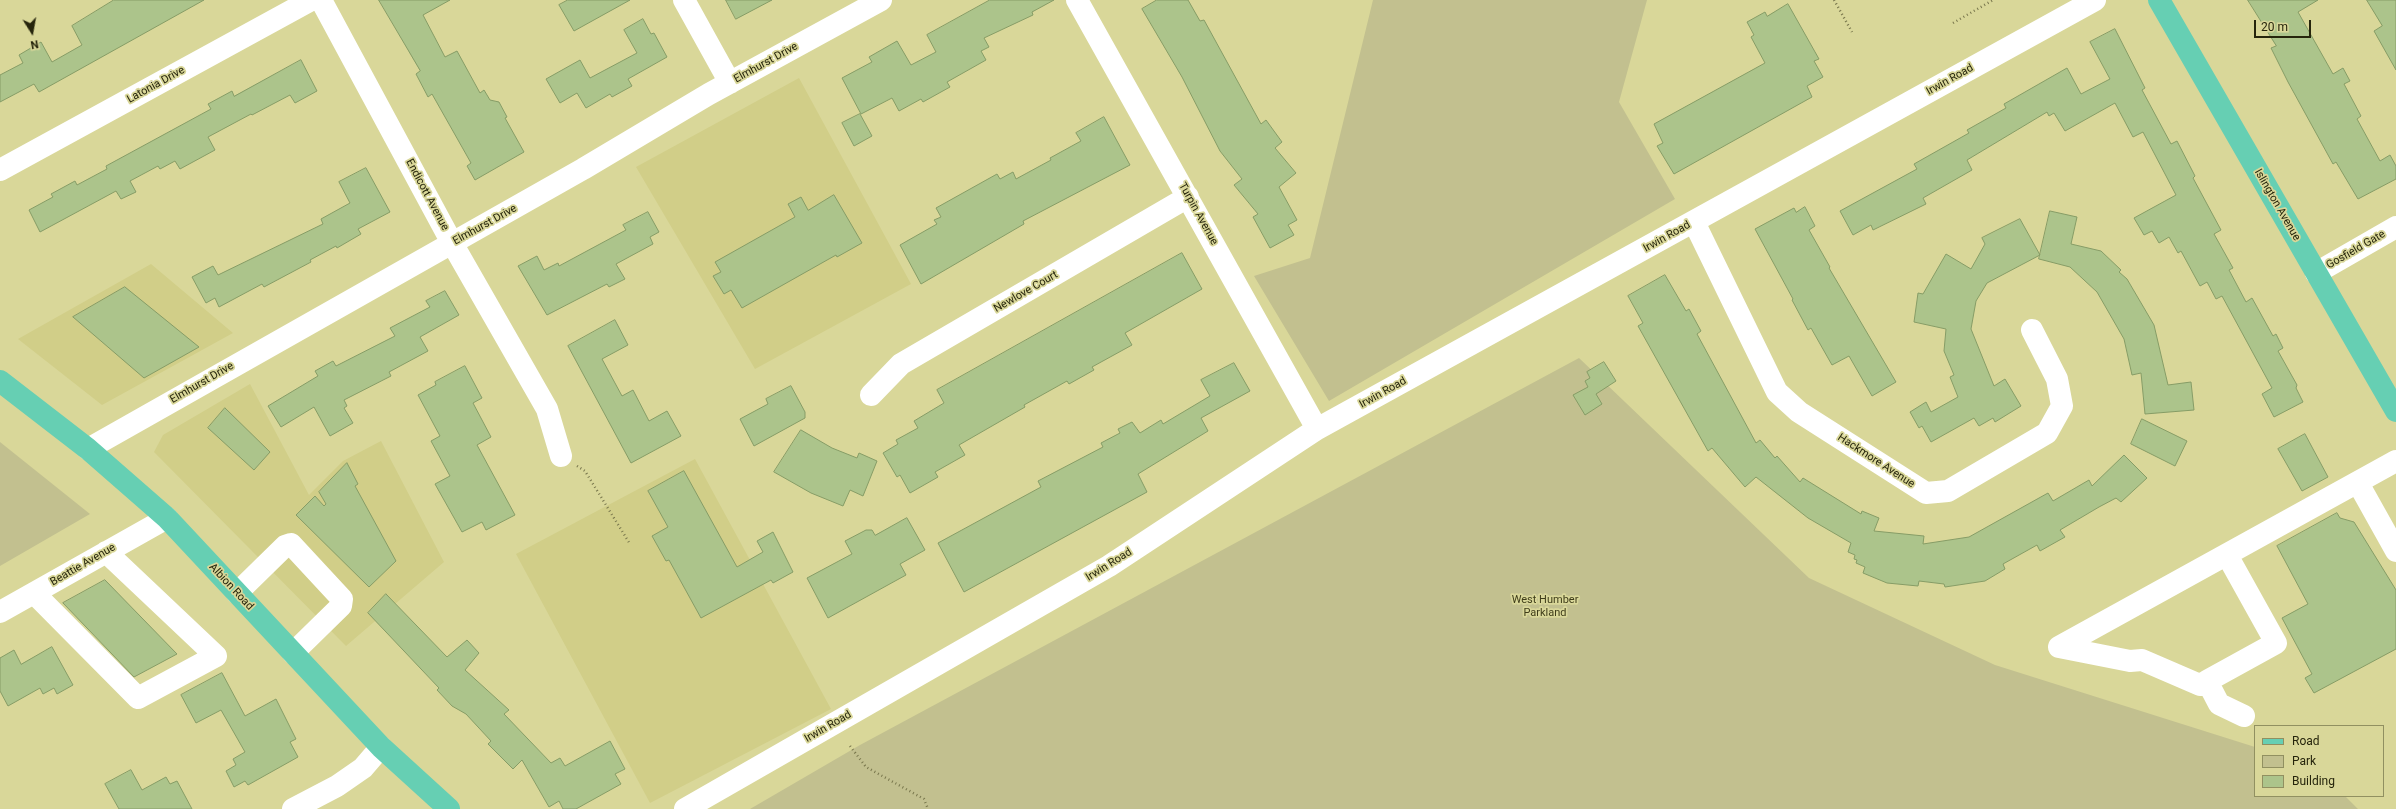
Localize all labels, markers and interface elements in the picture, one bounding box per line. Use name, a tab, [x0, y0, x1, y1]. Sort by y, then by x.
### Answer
north arrow	[12, 12, 52, 52]
scale bar	[2256, 12, 2313, 38]
text: 20 m	[2261, 20, 2288, 34]
text: N	[29, 37, 39, 51]
street label: Elmhurst Drive	[732, 40, 800, 86]
street label: Irwin Road	[1924, 62, 1976, 98]
street label: Latonia Drive	[125, 64, 187, 106]
street label: Endicott Avenue	[403, 157, 451, 233]
street label: Islington Avenue	[2251, 167, 2303, 243]
street label: Turpin Avenue	[1175, 180, 1221, 248]
street label: Elmhurst Drive	[451, 202, 519, 248]
street label: Irwin Road	[1641, 219, 1693, 255]
street label: Gosfield Gate	[2324, 228, 2388, 272]
street label: Newlove Court	[992, 268, 1060, 316]
street label: Elmhurst Drive	[168, 359, 236, 407]
street label: Irwin Road	[1357, 375, 1409, 411]
street label: Hackmore Avenue	[1835, 431, 1917, 491]
street label: Beattie Avenue	[48, 541, 118, 589]
street label: Irwin Road	[1084, 546, 1134, 584]
street label: Albion Road	[206, 561, 256, 613]
park label: West Humber Parkland	[1512, 593, 1578, 619]
street label: Irwin Road	[802, 708, 854, 746]
legend	[2254, 725, 2384, 797]
text: Road	[2292, 734, 2320, 748]
text: Park	[2292, 754, 2316, 768]
text: Building	[2292, 774, 2335, 788]

